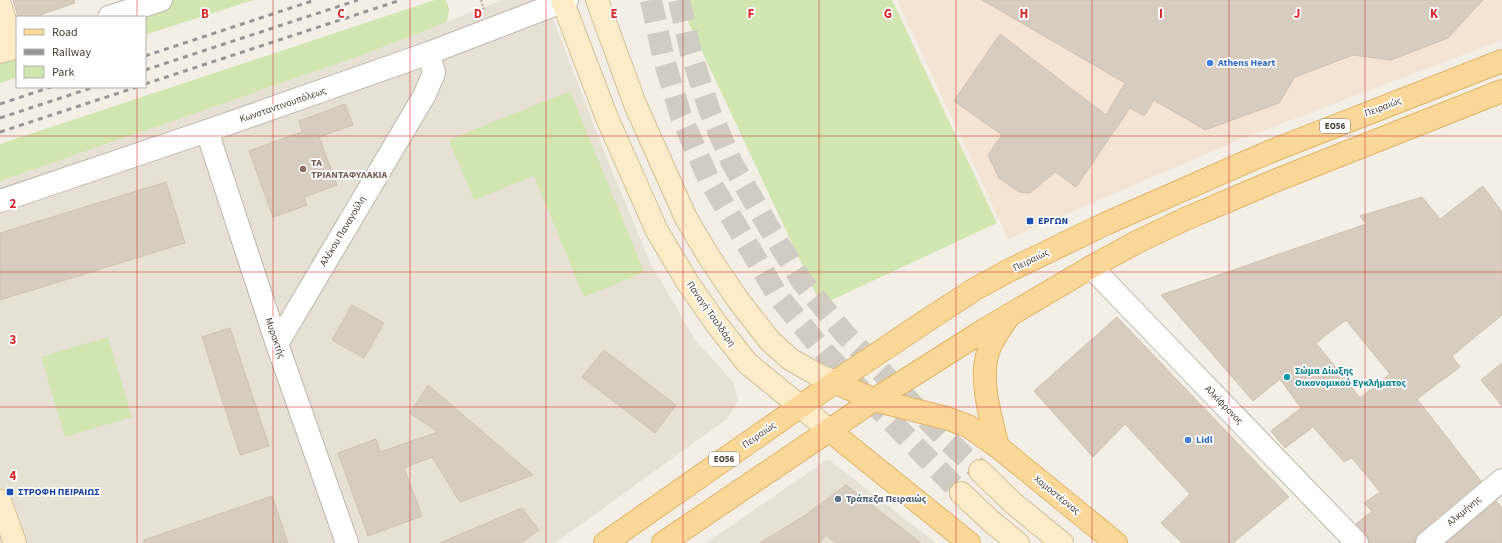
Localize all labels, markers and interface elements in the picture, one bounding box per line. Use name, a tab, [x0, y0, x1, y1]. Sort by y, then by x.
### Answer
text: B	[201, 5, 209, 23]
text: C	[337, 5, 345, 23]
text: D	[474, 5, 482, 23]
text: E	[610, 5, 618, 23]
text: F	[748, 5, 755, 23]
text: G	[884, 5, 892, 23]
text: H	[1020, 5, 1028, 23]
text: I	[1159, 5, 1163, 23]
text: J	[1294, 5, 1300, 23]
text: K	[1430, 5, 1439, 23]
legend	[16, 16, 146, 88]
text: Road	[52, 24, 78, 41]
text: Railway	[52, 44, 91, 61]
place label: Athens Heart	[1217, 56, 1275, 70]
marker: Athens Heart	[1205, 58, 1215, 68]
text: Park	[52, 64, 74, 81]
street label: Κωνσταντινουπόλεως	[238, 83, 329, 126]
street label: Πειραιώς	[1363, 93, 1404, 120]
road number: ΕΟ56	[1320, 119, 1350, 133]
place label: ΤΑ ΤΡΙΑΝΤΑΦΥΛΑΚΙΑ	[311, 156, 388, 182]
marker: ΤΑ ΤΡΙΑΝΤΑΦΥΛΑΚΙΑ	[298, 164, 308, 174]
street label: Αλέκου Παναγούλη	[316, 193, 370, 269]
text: 2	[10, 195, 17, 213]
place label: ΕΡΓΩΝ	[1038, 214, 1068, 228]
marker: ΕΡΓΩΝ	[1025, 216, 1035, 226]
street label: Πειραιώς	[1011, 245, 1052, 275]
street label: Παναγή Τσαλδάρη	[683, 278, 739, 350]
street label: Μυρακτής	[261, 316, 289, 361]
text: 3	[10, 331, 17, 349]
place label: Σώμα Δίωξης Οικονομικού Εγκλήματος	[1295, 364, 1406, 390]
marker: Σώμα Δίωξης Οικονομικού Εγκλήματος	[1282, 372, 1292, 382]
street label: Αλκίφρονος	[1202, 382, 1247, 428]
street label: Πειραιώς	[739, 418, 779, 452]
place label: Lidl	[1196, 433, 1213, 447]
marker: Lidl	[1183, 435, 1193, 445]
road number: ΕΟ56	[709, 452, 739, 466]
text: 4	[10, 467, 17, 485]
street label: Χαμοστέρνας	[1031, 472, 1084, 518]
place label: ΣΤΡΟΦΗ ΠΕΙΡΑΙΩΣ	[18, 485, 100, 499]
marker: ΣΤΡΟΦΗ ΠΕΙΡΑΙΩΣ	[5, 487, 15, 497]
place label: Τράπεζα Πειραιώς	[846, 492, 927, 506]
street label: Αλκμήνης	[1444, 492, 1485, 529]
marker: Τράπεζα Πειραιώς	[833, 494, 843, 504]

